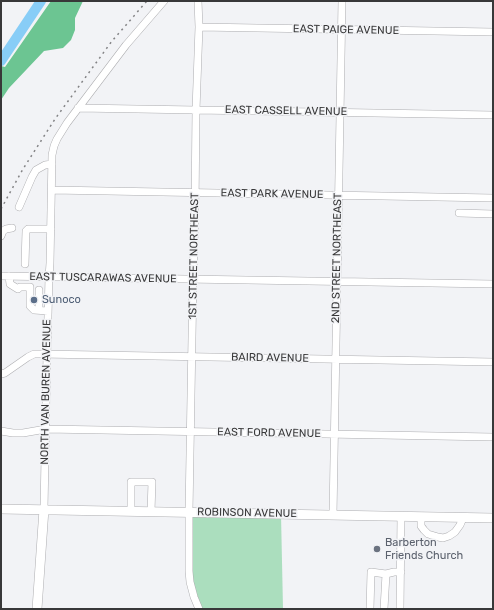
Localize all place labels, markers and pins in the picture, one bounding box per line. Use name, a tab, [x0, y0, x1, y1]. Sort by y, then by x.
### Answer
place label: Sunoco	[42, 293, 81, 307]
marker: Sunoco	[29, 295, 39, 305]
place label: Barberton Friends Church	[385, 536, 463, 562]
marker: Barberton Friends Church	[372, 544, 382, 554]

